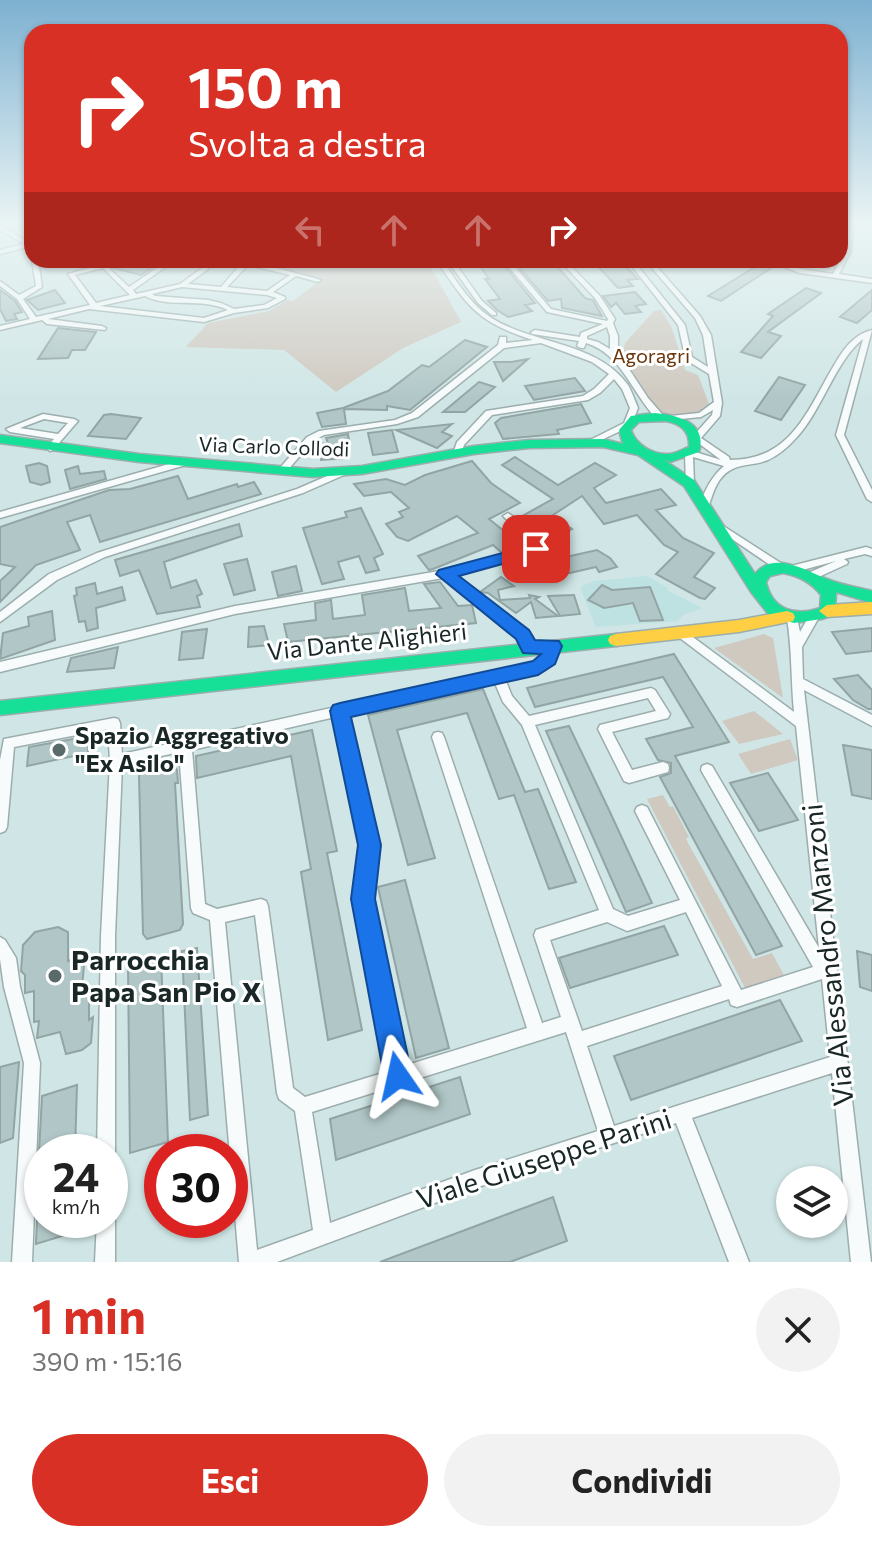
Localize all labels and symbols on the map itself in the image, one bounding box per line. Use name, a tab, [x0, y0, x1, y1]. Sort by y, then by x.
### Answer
park label: Agoragri	[612, 343, 690, 367]
street label: Via Carlo Collodi	[198, 431, 350, 461]
pin	[502, 515, 570, 583]
street label: Via Dante Alighieri	[265, 616, 468, 665]
place label: Spazio Aggregativo "Ex Asilo"	[75, 720, 289, 777]
marker: Spazio Aggregativo "Ex Asilo"	[50, 741, 68, 759]
street label: Via Alessandro Manzoni	[794, 802, 860, 1108]
place label: Parrocchia Papa San Pio X	[71, 942, 262, 1008]
marker: Parrocchia Papa San Pio X	[46, 967, 64, 985]
position arrow	[356, 1034, 440, 1118]
street label: Viale Giuseppe Parini	[412, 1101, 676, 1215]
speed limit sign: 30	[144, 1134, 248, 1238]

